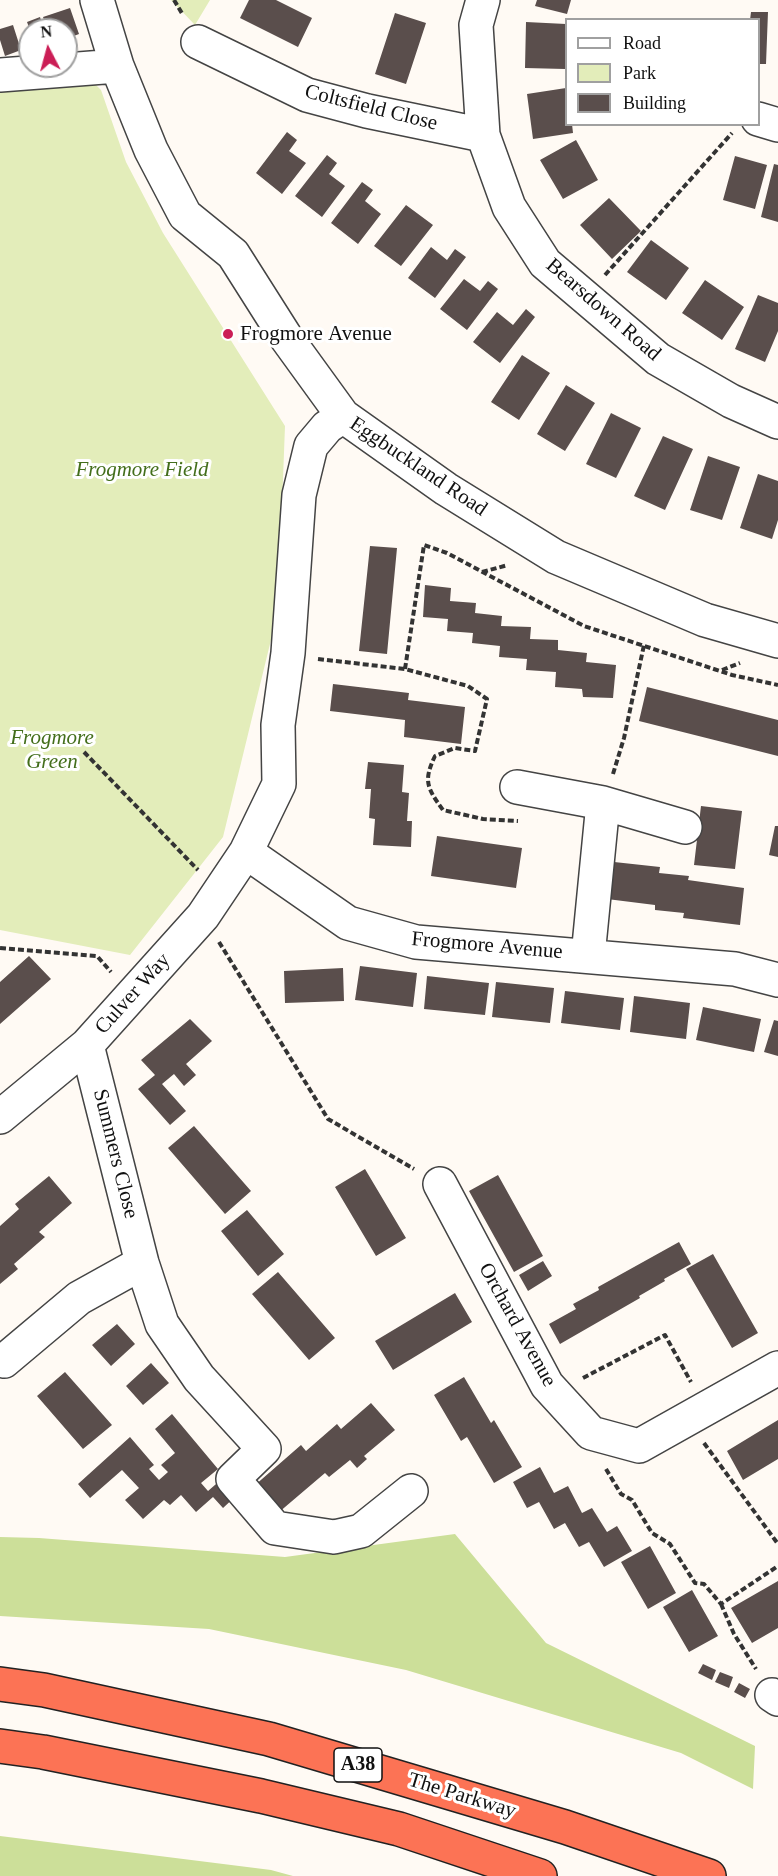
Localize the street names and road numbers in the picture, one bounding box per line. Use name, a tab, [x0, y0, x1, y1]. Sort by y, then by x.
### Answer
street label: Coltsfield Close	[302, 79, 440, 137]
street label: Bearsdown Road	[540, 253, 666, 367]
street label: Eggbuckland Road	[344, 412, 492, 522]
street label: Frogmore Avenue	[410, 927, 564, 965]
street label: Culver Way	[90, 948, 176, 1040]
street label: Summers Close	[87, 1087, 143, 1221]
street label: Orchard Avenue	[473, 1259, 561, 1391]
road number: A38	[334, 1748, 382, 1782]
street label: The Parkway	[405, 1768, 519, 1824]

